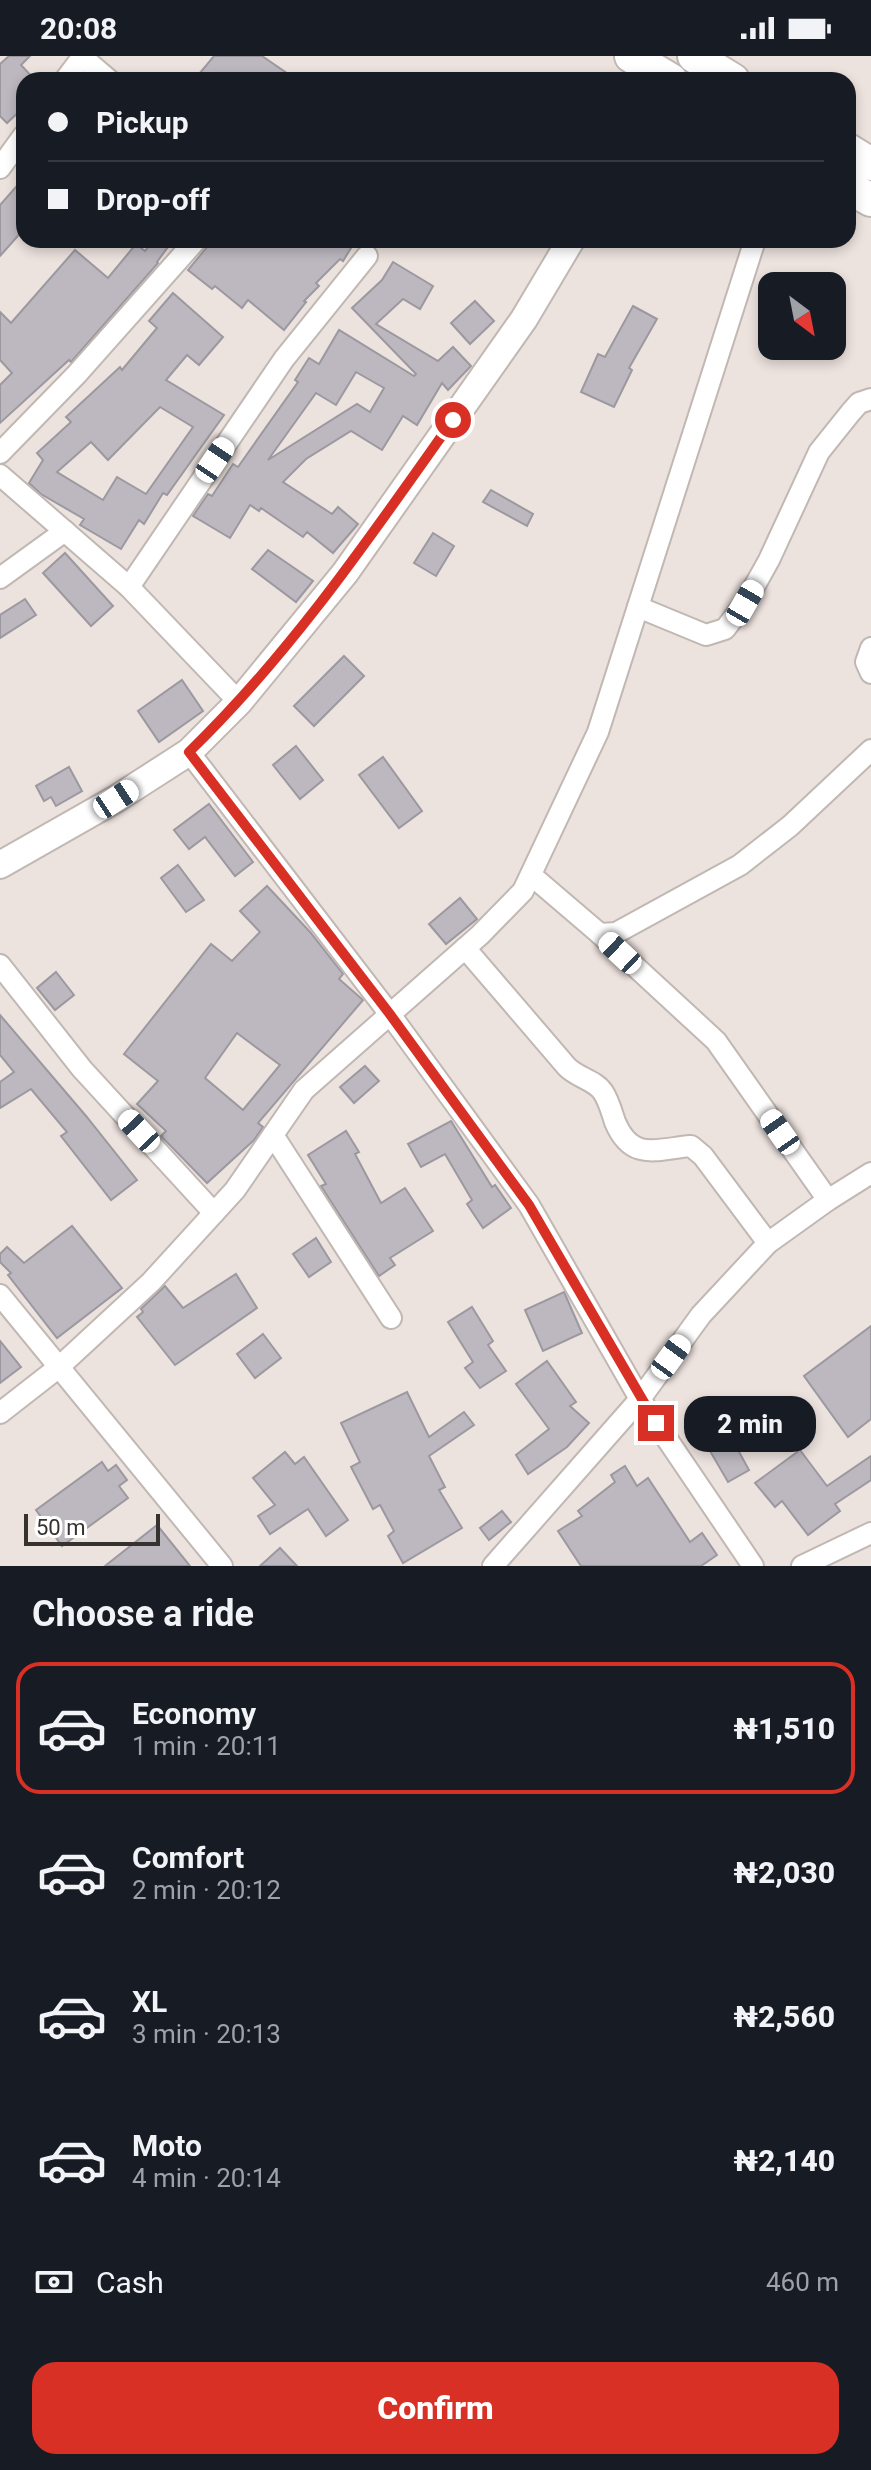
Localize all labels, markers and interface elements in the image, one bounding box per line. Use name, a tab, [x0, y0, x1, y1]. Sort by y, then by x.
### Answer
text: 20:08	[40, 11, 117, 46]
text: Pickup	[96, 105, 189, 140]
text: Drop-off	[96, 182, 210, 217]
north arrow	[758, 272, 846, 360]
map controls	[758, 272, 846, 360]
route start	[435, 402, 471, 438]
car	[192, 433, 238, 487]
car	[723, 576, 767, 630]
car	[89, 776, 143, 822]
car	[594, 928, 646, 978]
car	[114, 1105, 164, 1157]
car	[756, 1105, 804, 1159]
car	[647, 1331, 695, 1383]
callout: 2 min	[684, 1395, 816, 1451]
route end	[638, 1405, 674, 1441]
text: 2 min	[717, 1409, 783, 1439]
scale bar	[24, 1510, 160, 1546]
text: 50 m	[36, 1515, 85, 1540]
text: Choose a ride	[32, 1593, 254, 1635]
icon: car	[36, 1692, 108, 1764]
text: Economy	[132, 1696, 256, 1731]
text: ₦1,510	[734, 1711, 835, 1746]
text: 1 min · 20:11	[132, 1731, 281, 1761]
icon: car	[36, 1836, 108, 1908]
text: Comfort	[132, 1840, 244, 1875]
text: ₦2,030	[734, 1855, 835, 1890]
text: 2 min · 20:12	[132, 1875, 281, 1905]
icon: car	[36, 1980, 108, 2052]
text: XL	[132, 1984, 167, 2019]
text: ₦2,560	[734, 1999, 835, 2034]
text: 3 min · 20:13	[132, 2019, 281, 2049]
icon: car	[36, 2124, 108, 2196]
text: Moto	[132, 2128, 202, 2163]
text: ₦2,140	[734, 2143, 835, 2178]
text: 4 min · 20:14	[132, 2163, 281, 2193]
icon: cash	[32, 2260, 76, 2304]
text: Cash	[96, 2265, 164, 2300]
text: 460 m	[766, 2267, 839, 2297]
button: Confirm	[32, 2362, 839, 2454]

